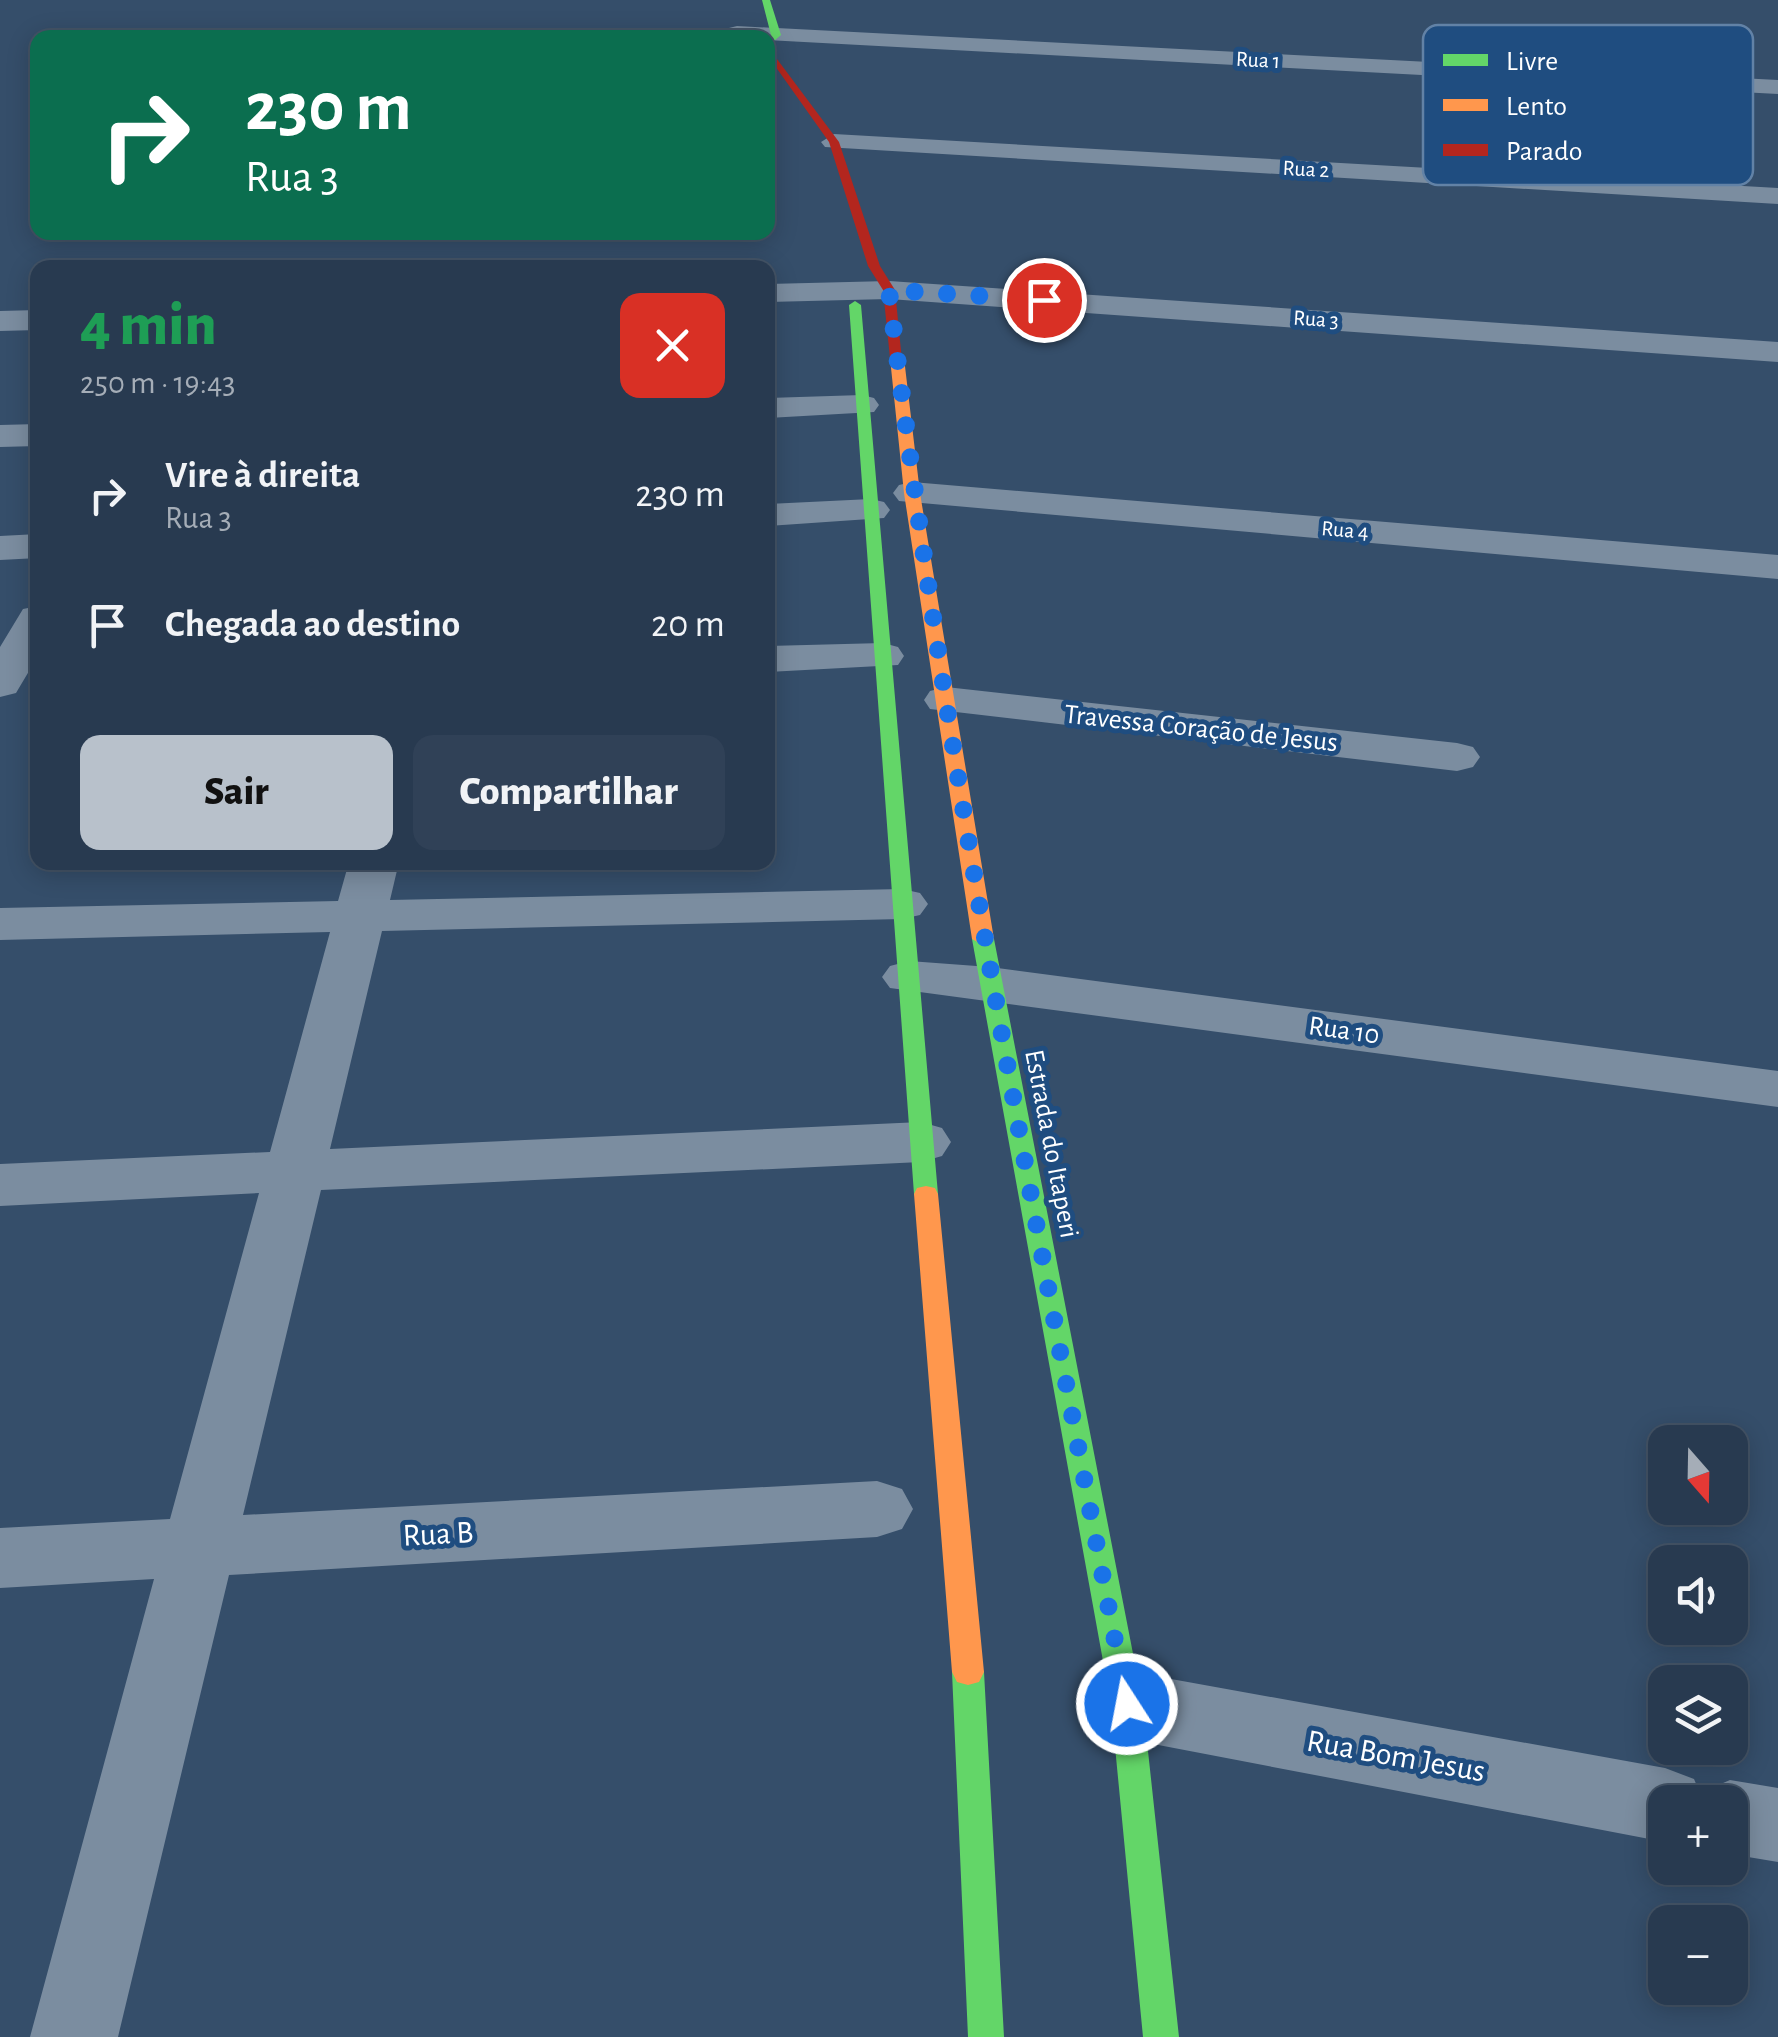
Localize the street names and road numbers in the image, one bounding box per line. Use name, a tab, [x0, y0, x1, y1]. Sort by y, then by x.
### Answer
street label: Rua 1	[1235, 48, 1281, 72]
street label: Rua 2	[1282, 157, 1330, 181]
street label: Rua 3	[1292, 306, 1340, 332]
street label: Rua 4	[1320, 517, 1370, 543]
street label: Travessa Coração de Jesus	[1063, 701, 1339, 757]
street label: Rua 10	[1307, 1012, 1381, 1050]
street label: Estrada do Itaperi	[1019, 1047, 1083, 1241]
street label: Rua B	[402, 1516, 474, 1552]
street label: Rua Bom Jesus	[1304, 1725, 1488, 1787]

